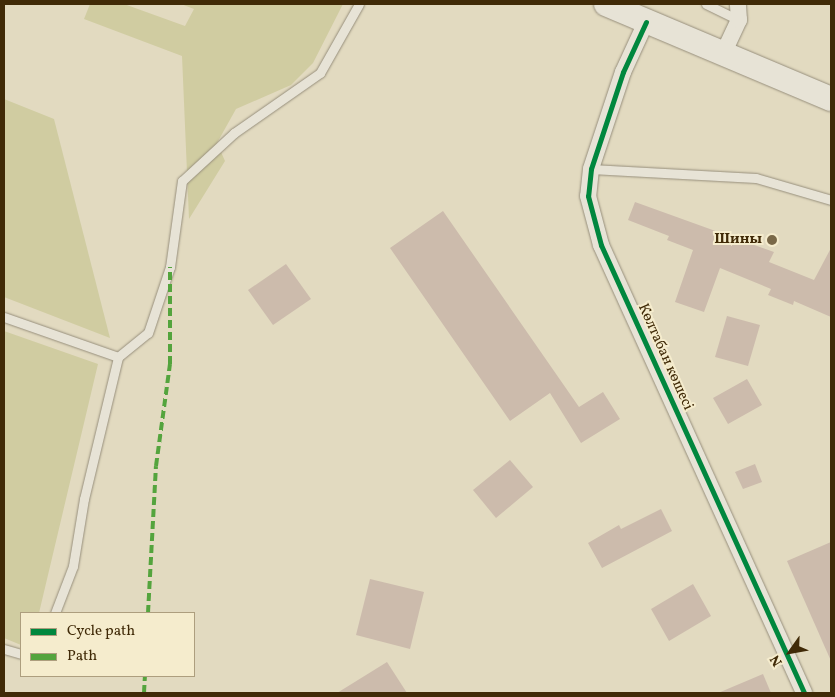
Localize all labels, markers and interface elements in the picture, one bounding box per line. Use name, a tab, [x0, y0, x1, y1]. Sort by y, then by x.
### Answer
place label: Шины	[714, 231, 762, 249]
marker: Шины	[766, 234, 778, 246]
street label: Көлтабан көшесі	[633, 301, 697, 413]
legend	[20, 612, 195, 677]
text: Cycle path	[67, 621, 135, 642]
north arrow	[765, 627, 815, 677]
text: Path	[67, 646, 97, 667]
text: N	[766, 651, 788, 670]

